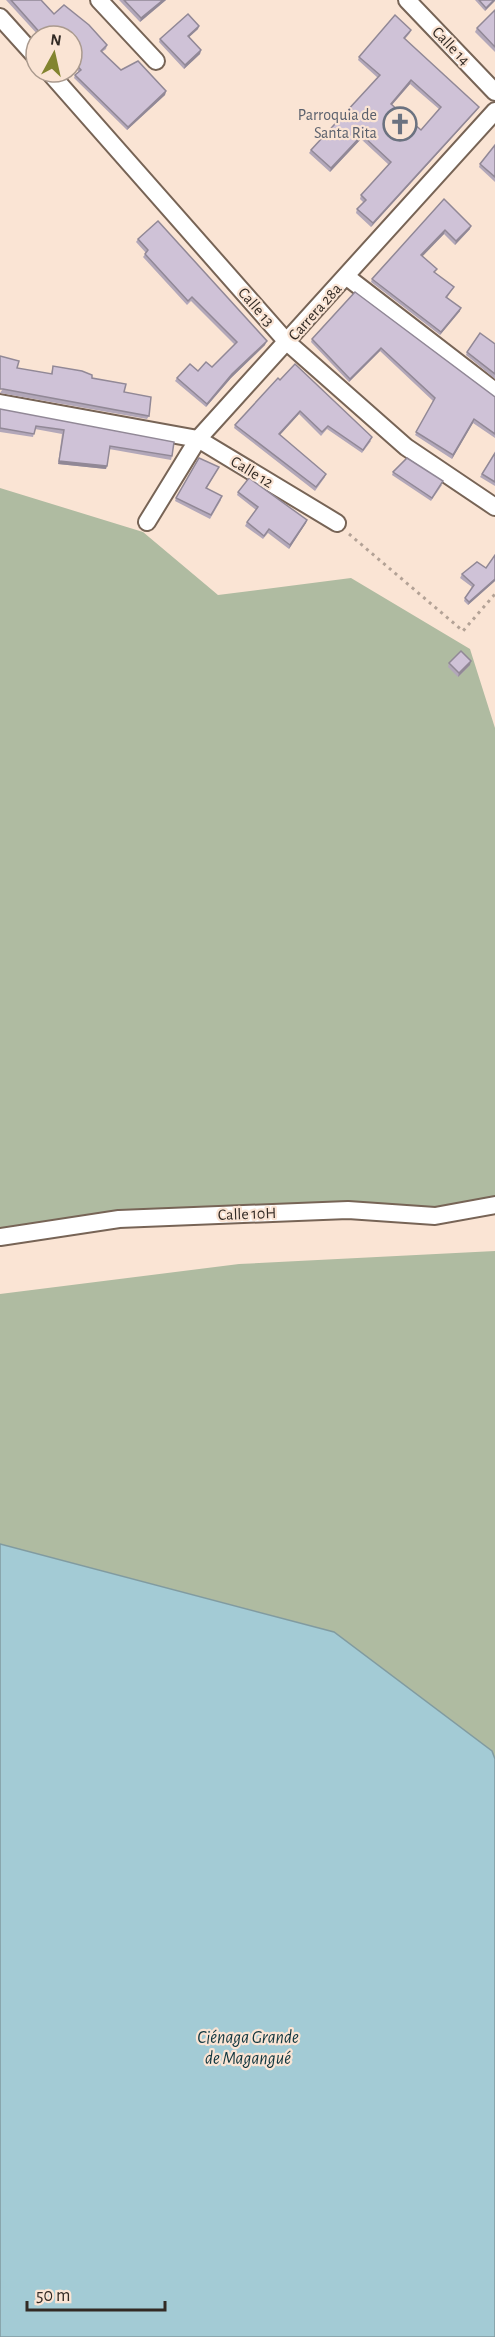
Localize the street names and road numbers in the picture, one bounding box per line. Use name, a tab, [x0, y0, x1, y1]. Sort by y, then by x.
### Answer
street label: Calle 14	[429, 24, 473, 69]
street label: Carrera 28a	[285, 280, 345, 344]
street label: Calle 13	[235, 284, 277, 330]
street label: Calle 12	[228, 453, 276, 491]
street label: Calle 10H	[217, 1205, 277, 1223]

